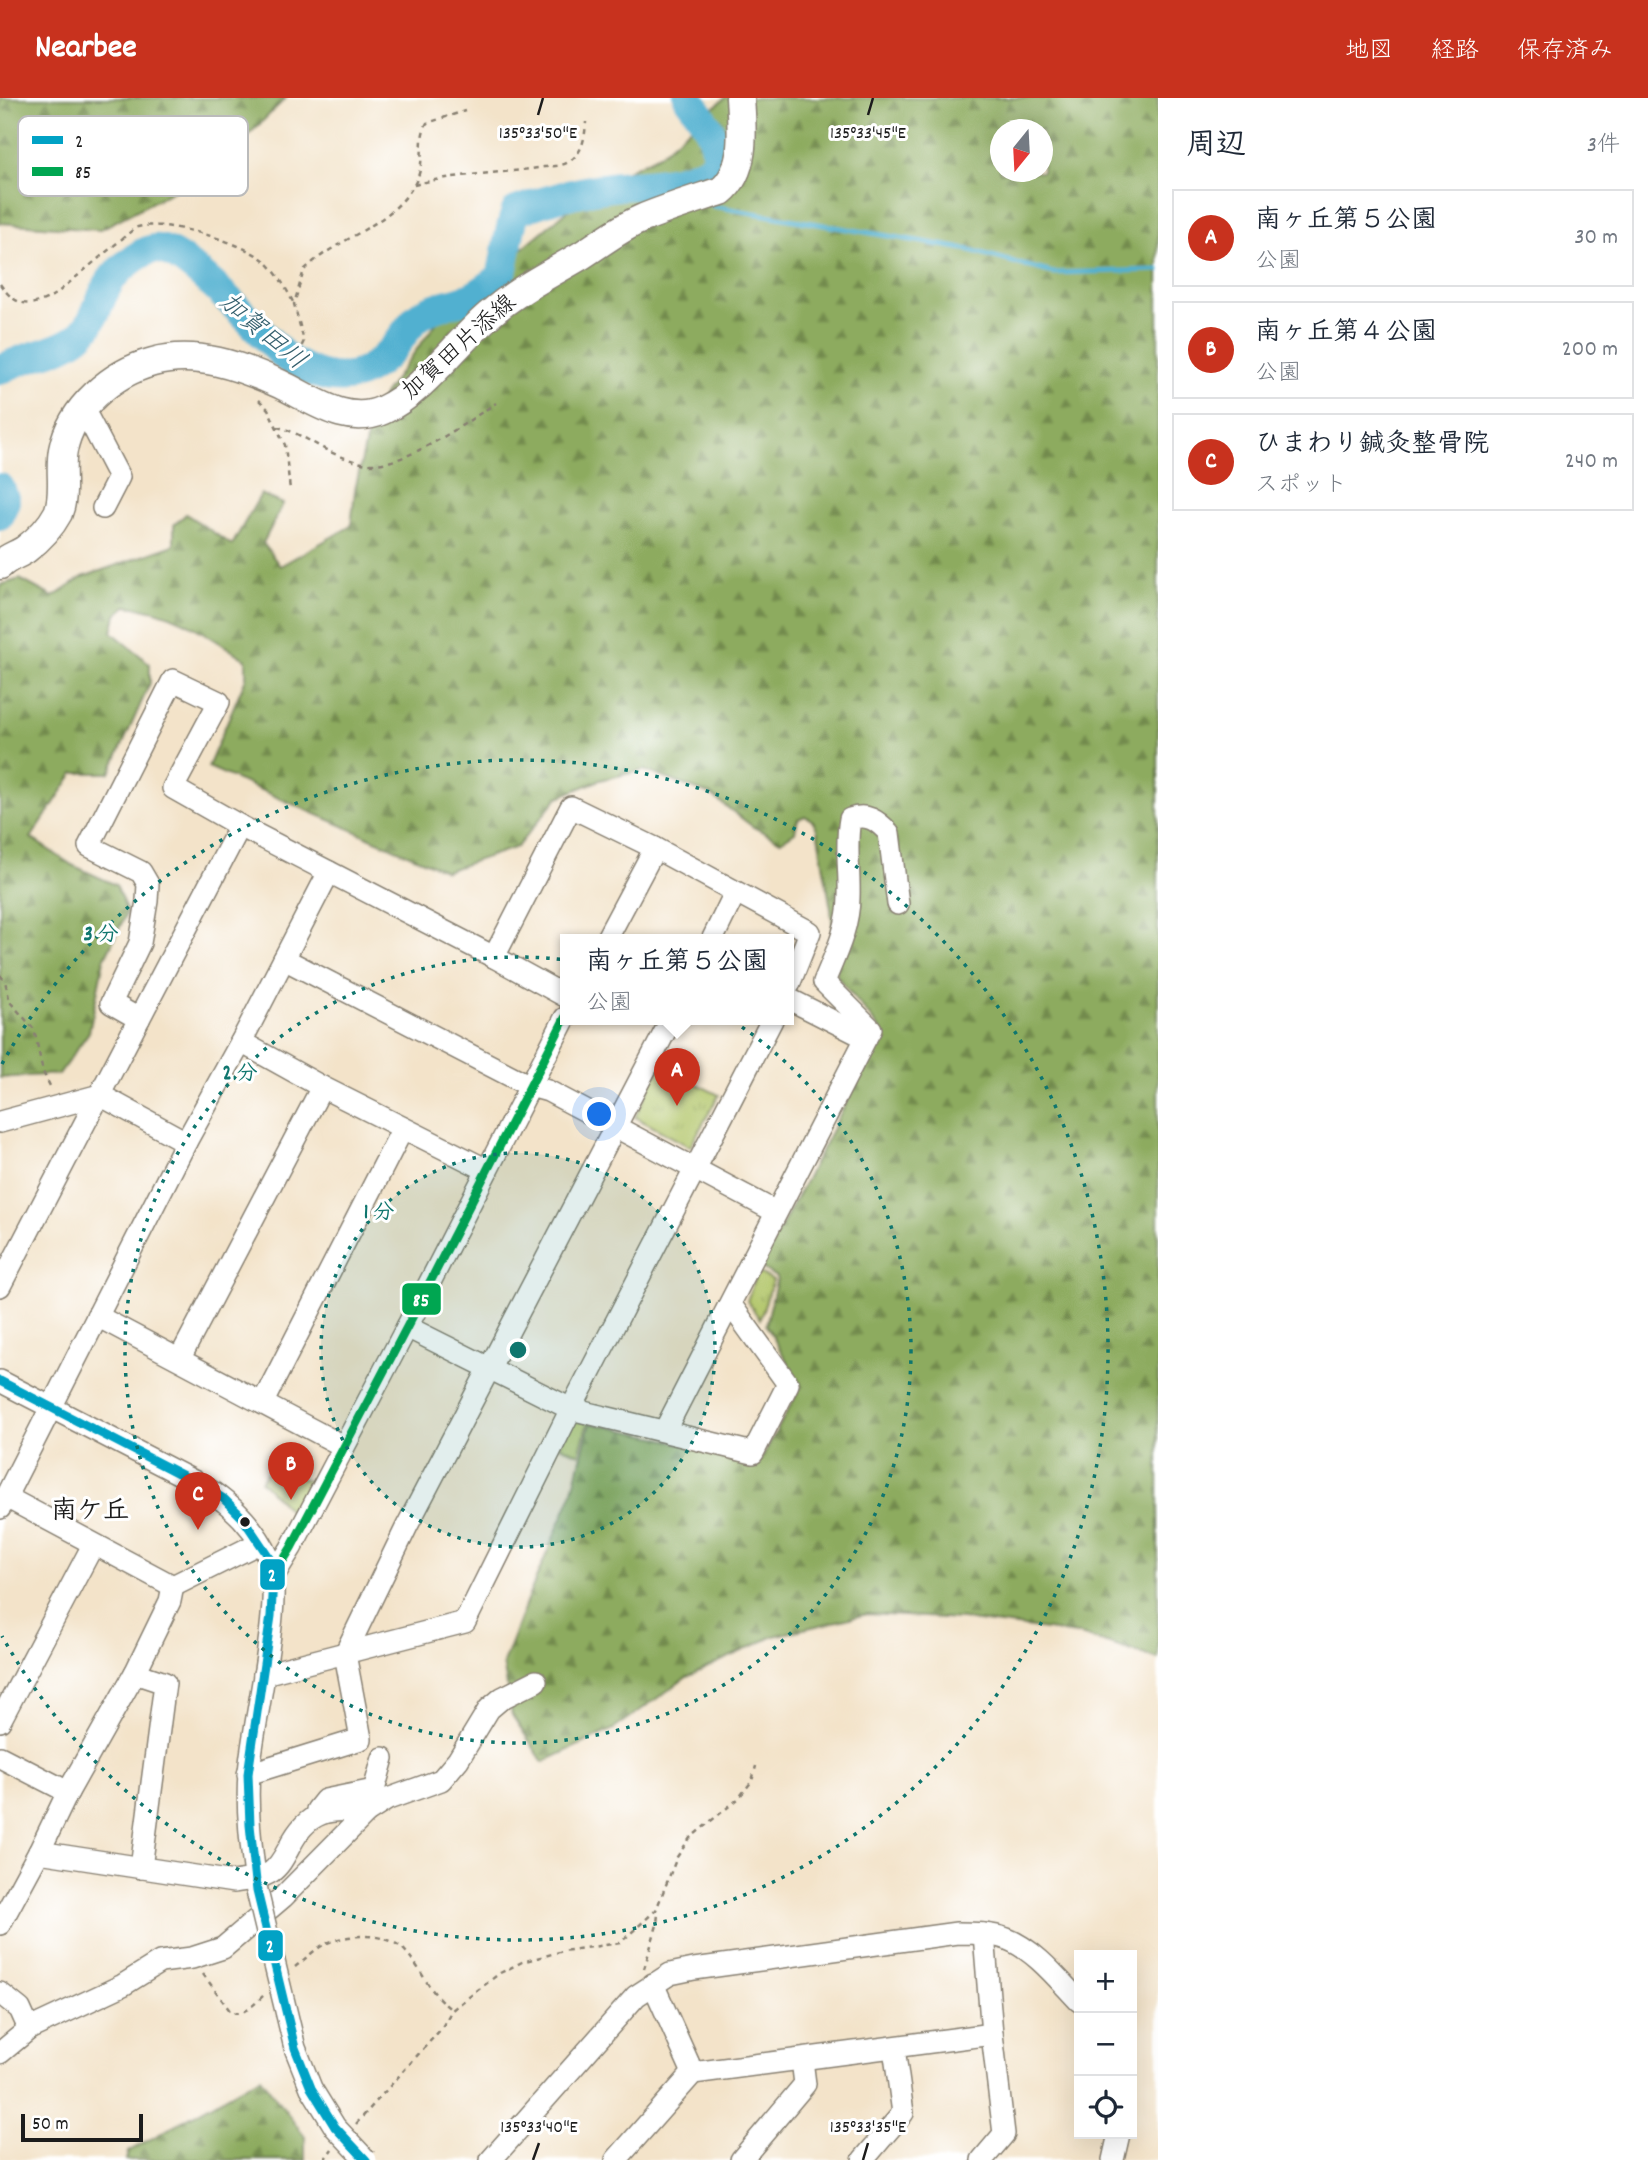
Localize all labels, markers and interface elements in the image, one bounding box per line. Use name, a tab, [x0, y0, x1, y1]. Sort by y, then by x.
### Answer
text: Nearbee	[35, 26, 137, 73]
text: 地図	[1345, 35, 1393, 69]
text: 経路	[1431, 35, 1479, 69]
text: 保存済み	[1517, 35, 1613, 69]
legend	[18, 116, 248, 196]
north arrow	[990, 119, 1053, 182]
text: 135°33'50"E	[499, 122, 577, 147]
text: 135°33'45"E	[830, 122, 906, 147]
text: 周辺	[1186, 126, 1246, 169]
text: 2	[75, 130, 83, 157]
text: 3件	[1587, 130, 1620, 163]
text: 85	[75, 161, 91, 188]
text: 南ヶ丘第５公園	[1255, 203, 1437, 240]
text: A	[1205, 222, 1217, 255]
text: 30 m	[1574, 222, 1618, 255]
text: 公園	[1255, 246, 1301, 279]
water label: 加賀田川	[210, 285, 313, 380]
street label: 加賀田片添線	[395, 287, 525, 409]
text: 南ヶ丘第４公園	[1255, 315, 1437, 352]
text: B	[1206, 334, 1216, 367]
text: 200 m	[1562, 334, 1618, 367]
text: 公園	[1255, 358, 1301, 391]
text: ひまわり鍼灸整骨院	[1255, 427, 1489, 464]
text: C	[1205, 446, 1217, 479]
text: 240 m	[1565, 446, 1618, 479]
text: スポット	[1255, 470, 1347, 503]
text: 3 分	[83, 921, 119, 951]
popup	[560, 934, 794, 1025]
text: 南ヶ丘第５公園	[586, 945, 768, 982]
text: 公園	[586, 988, 632, 1021]
pin: A	[654, 1048, 700, 1106]
text: 2 分	[223, 1060, 258, 1090]
your location	[582, 1097, 616, 1131]
text: 1 分	[364, 1199, 394, 1229]
line badge: 85	[401, 1282, 442, 1316]
text: 85	[413, 1289, 429, 1316]
centre of rings	[506, 1338, 530, 1362]
pin: B	[268, 1442, 314, 1500]
pin: C	[175, 1472, 221, 1530]
district label: 南ケ丘	[51, 1494, 129, 1531]
unlabelled marker	[238, 1515, 252, 1529]
line badge: 2	[259, 1558, 286, 1591]
text: 2	[268, 1564, 276, 1591]
line badge: 2	[257, 1929, 284, 1962]
text: 2	[266, 1935, 274, 1962]
map controls	[1074, 1950, 1137, 2139]
button: +	[1074, 1950, 1137, 2013]
button: −	[1074, 2013, 1137, 2076]
button: locate	[1074, 2076, 1137, 2139]
scale bar	[21, 2111, 144, 2143]
text: 50 m	[32, 2112, 69, 2139]
text: 135°33'40"E	[500, 2116, 578, 2141]
text: 135°33'35"E	[830, 2116, 906, 2141]

